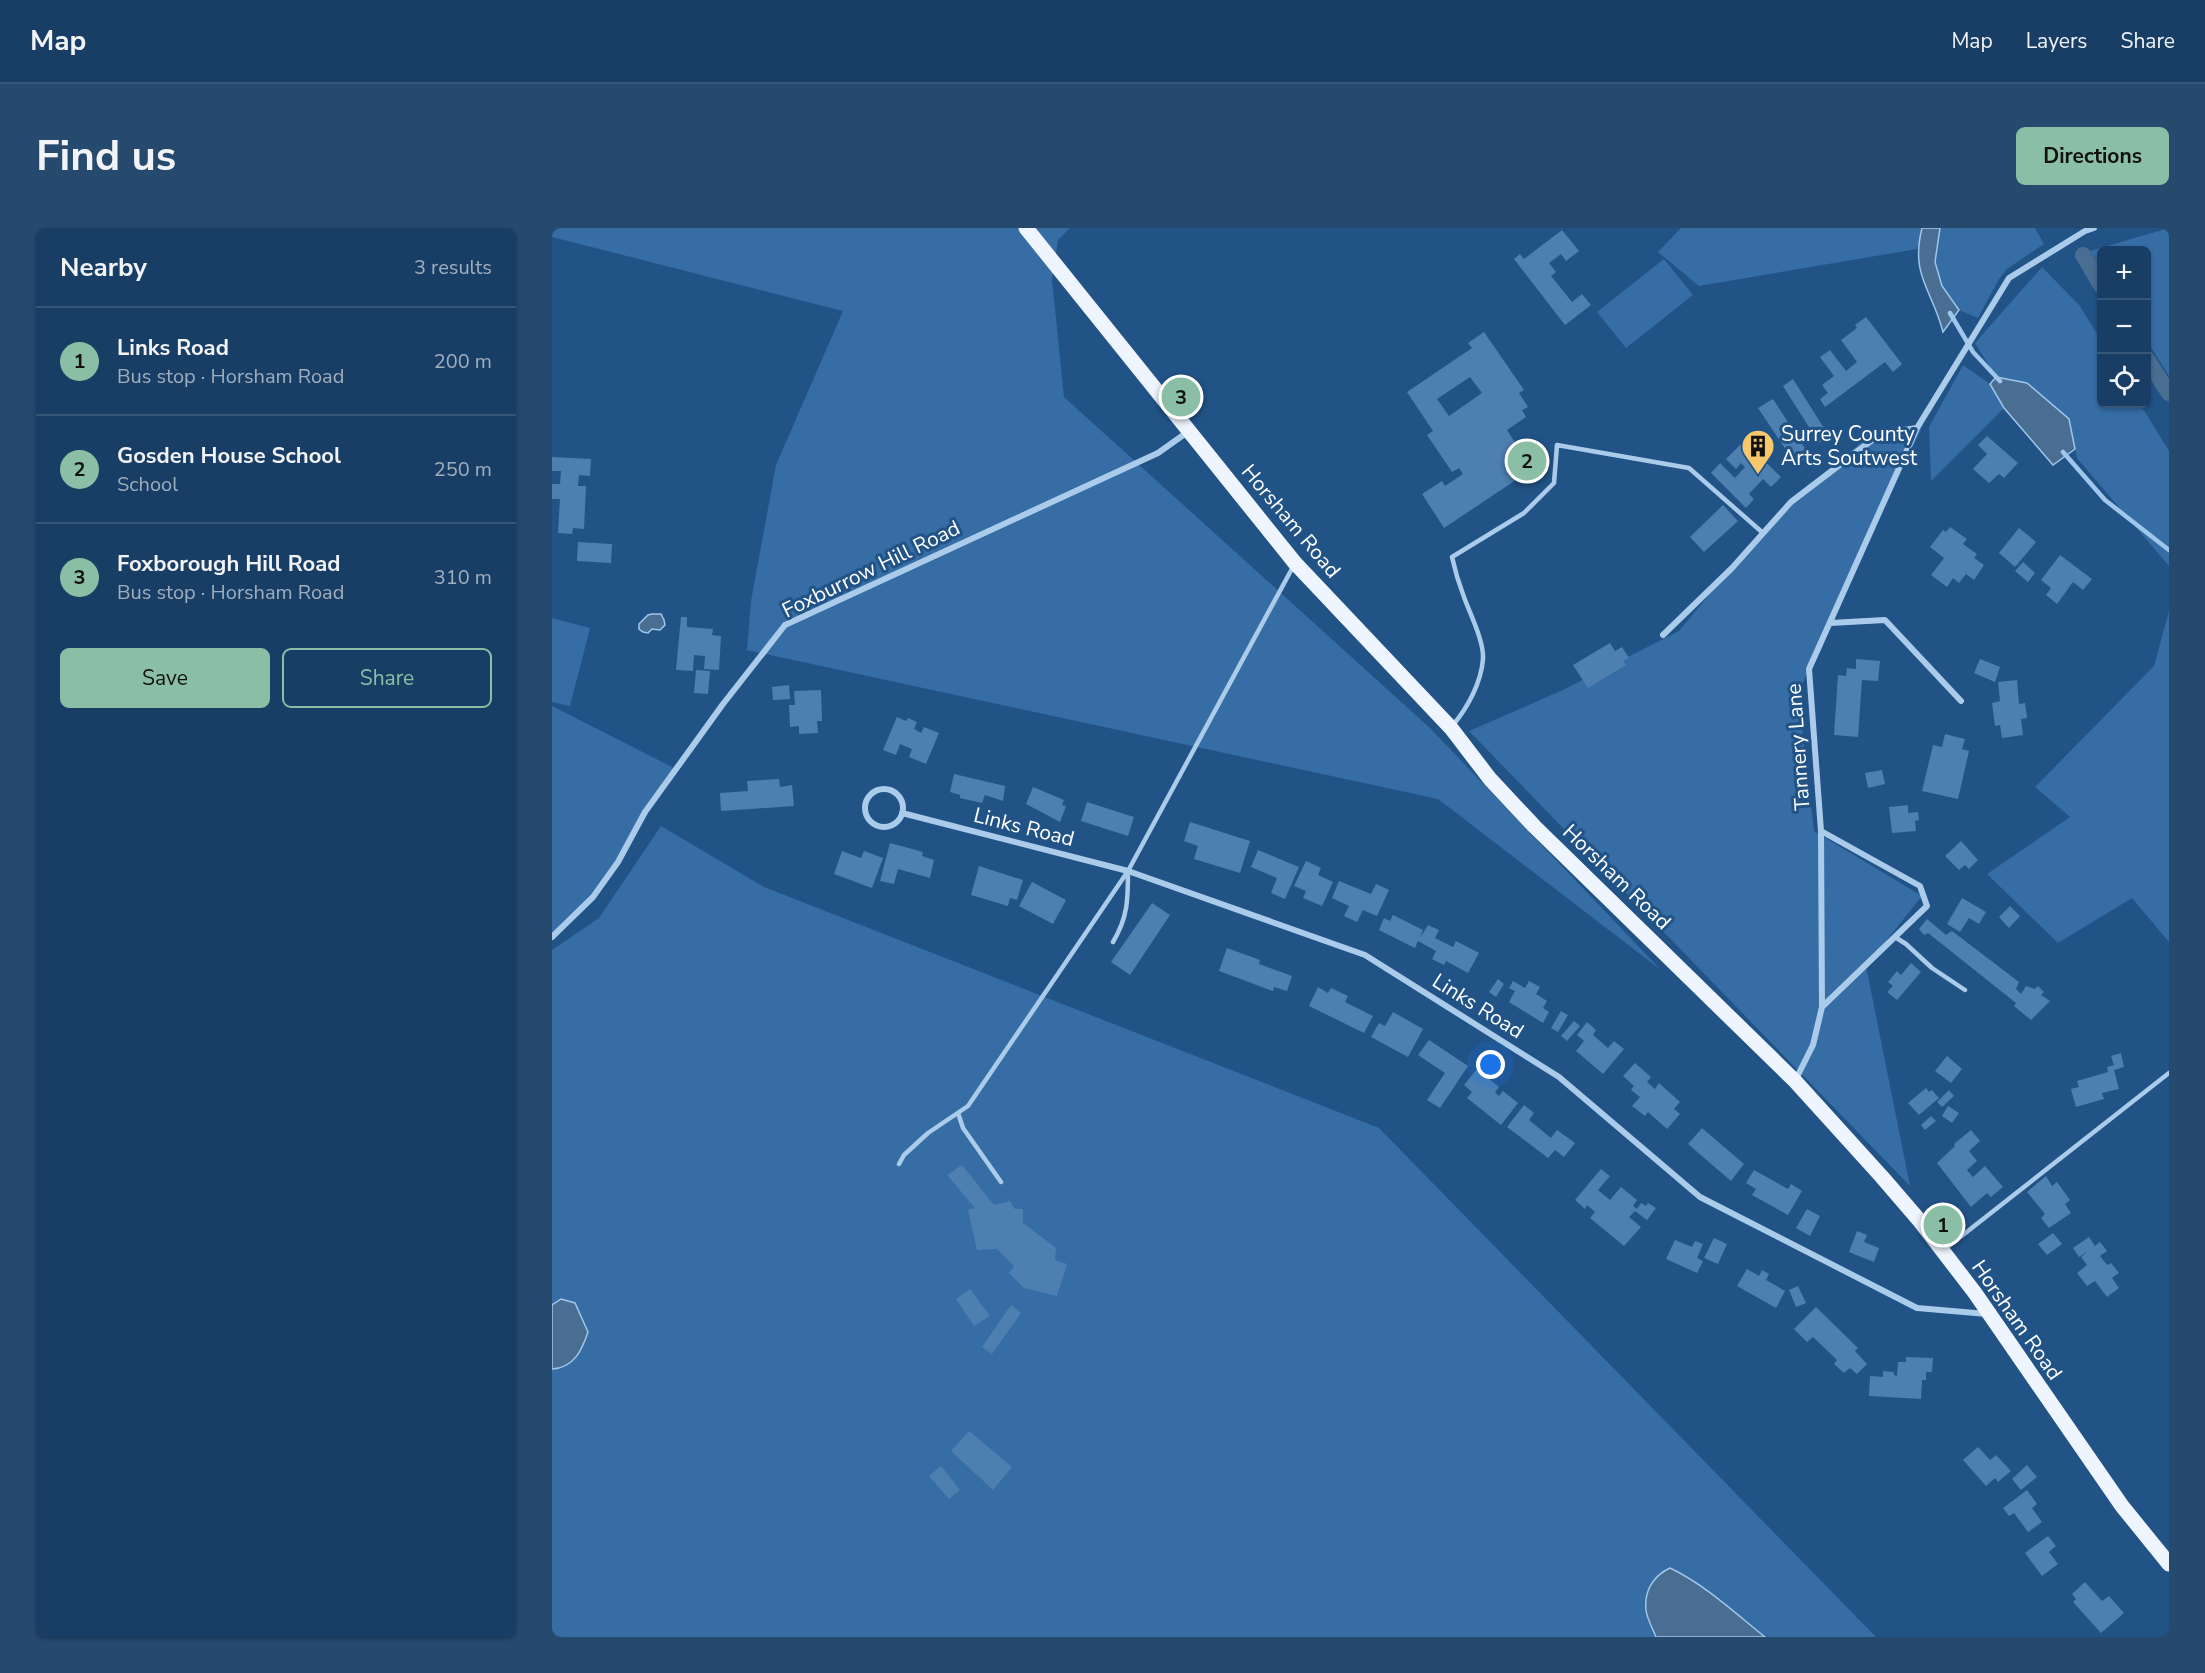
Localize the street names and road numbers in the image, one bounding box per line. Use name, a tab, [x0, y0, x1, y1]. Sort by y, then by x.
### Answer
street label: Horsham Road	[1235, 458, 1347, 584]
street label: Foxburrow Hill Road	[777, 514, 965, 624]
street label: Tannery Lane	[1780, 683, 1816, 811]
street label: Links Road	[971, 801, 1077, 853]
street label: Horsham Road	[1557, 818, 1677, 936]
street label: Links Road	[1427, 967, 1529, 1045]
street label: Horsham Road	[1965, 1254, 2069, 1386]

